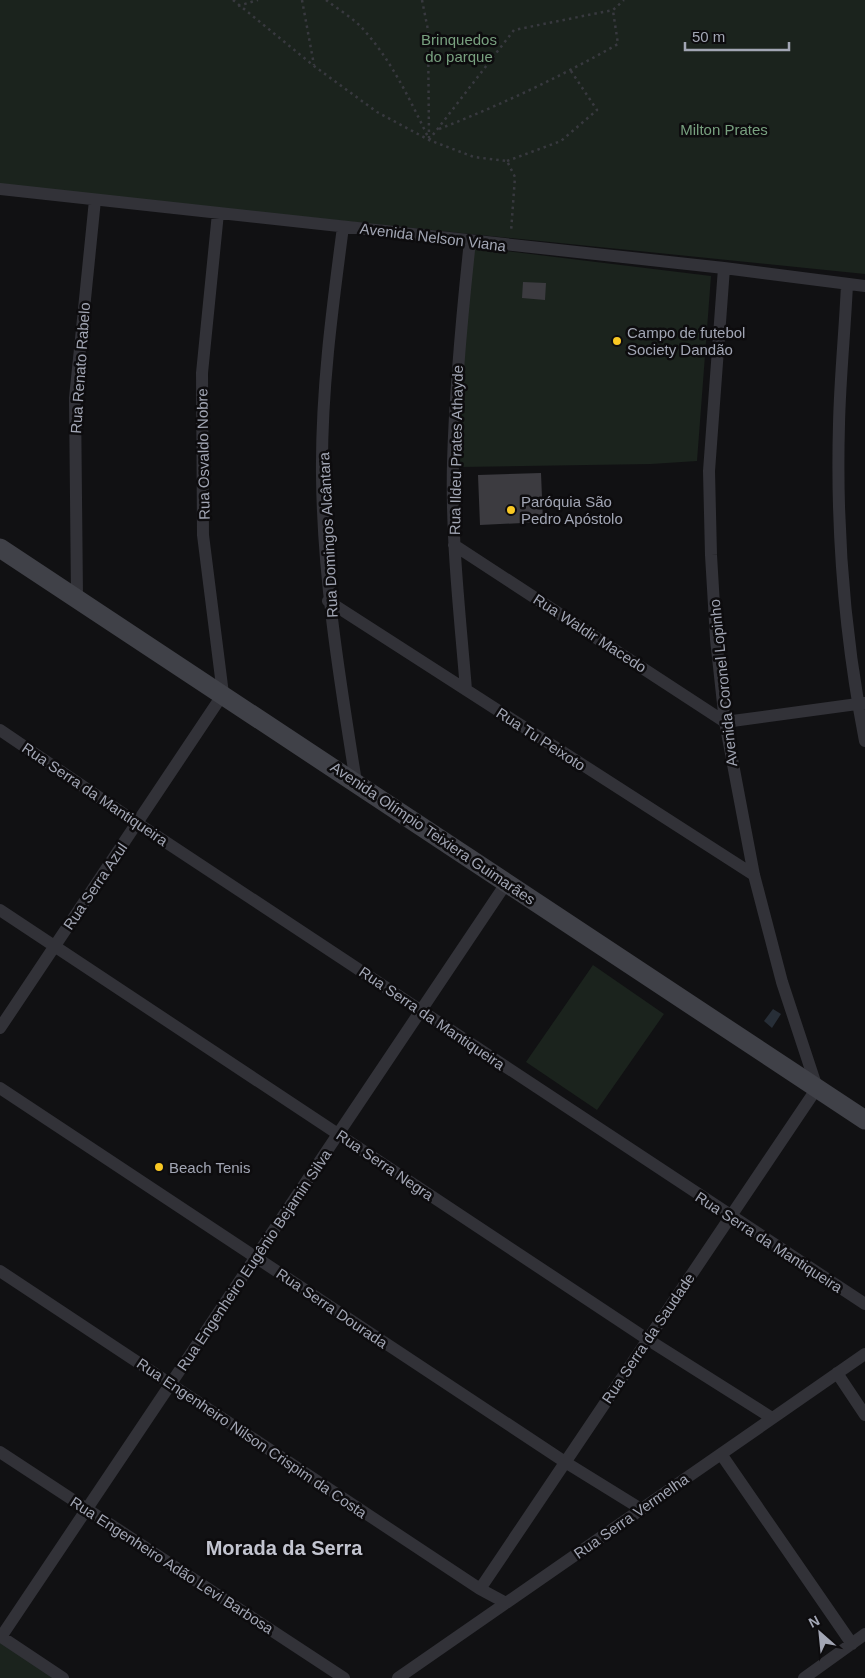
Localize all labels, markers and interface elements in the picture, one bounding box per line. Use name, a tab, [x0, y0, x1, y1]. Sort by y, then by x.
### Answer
scale bar	[685, 20, 789, 52]
text: 50 m	[692, 28, 725, 45]
park label: Brinquedos do parque	[421, 31, 497, 65]
park label: Milton Prates	[680, 121, 768, 138]
street label: Avenida Nelson Viana	[359, 220, 508, 254]
street label: Rua Renato Rabelo	[67, 302, 93, 434]
place label: Campo de futebol Society Dandão	[627, 324, 745, 358]
marker: Campo de futebol Society Dandão	[611, 335, 623, 347]
street label: Rua Ildeu Prates Athayde	[446, 365, 466, 535]
street label: Rua Osvaldo Nobre	[193, 388, 213, 520]
street label: Rua Domingos Alcântara	[315, 451, 341, 618]
place label: Paróquia São Pedro Apóstolo	[521, 493, 623, 527]
marker: Paróquia São Pedro Apóstolo	[505, 504, 517, 516]
street label: Rua Waldir Macedo	[530, 590, 650, 676]
street label: Avenida Coronel Lopinho	[706, 598, 740, 768]
street label: Rua Tu Peixoto	[493, 704, 589, 774]
street label: Rua Serra da Mantiqueira	[19, 739, 171, 849]
street label: Avenida Olímpio Teixiera Guimarães	[328, 758, 538, 908]
street label: Rua Serra Azul	[60, 839, 130, 933]
street label: Rua Serra da Mantiqueira	[356, 963, 508, 1073]
street label: Rua Serra Negra	[333, 1126, 437, 1204]
street label: Rua Engenheiro Eugênio Bejamin Silva	[174, 1146, 335, 1374]
place label: Beach Tenis	[169, 1159, 250, 1176]
marker: Beach Tenis	[153, 1161, 165, 1173]
street label: Rua Serra da Mantiqueira	[692, 1188, 846, 1296]
street label: Rua Serra Dourada	[273, 1265, 391, 1352]
street label: Rua Serra da Saudade	[598, 1270, 698, 1406]
street label: Rua Engenheiro Nilson Crispim da Costa	[134, 1354, 371, 1522]
street label: Rua Serra Vermelha	[570, 1470, 692, 1562]
street label: Rua Engenheiro Adão Levi Barbosa	[67, 1493, 277, 1637]
district label: Morada da Serra	[206, 1537, 363, 1559]
north arrow	[795, 1608, 845, 1658]
text: N	[806, 1612, 822, 1631]

